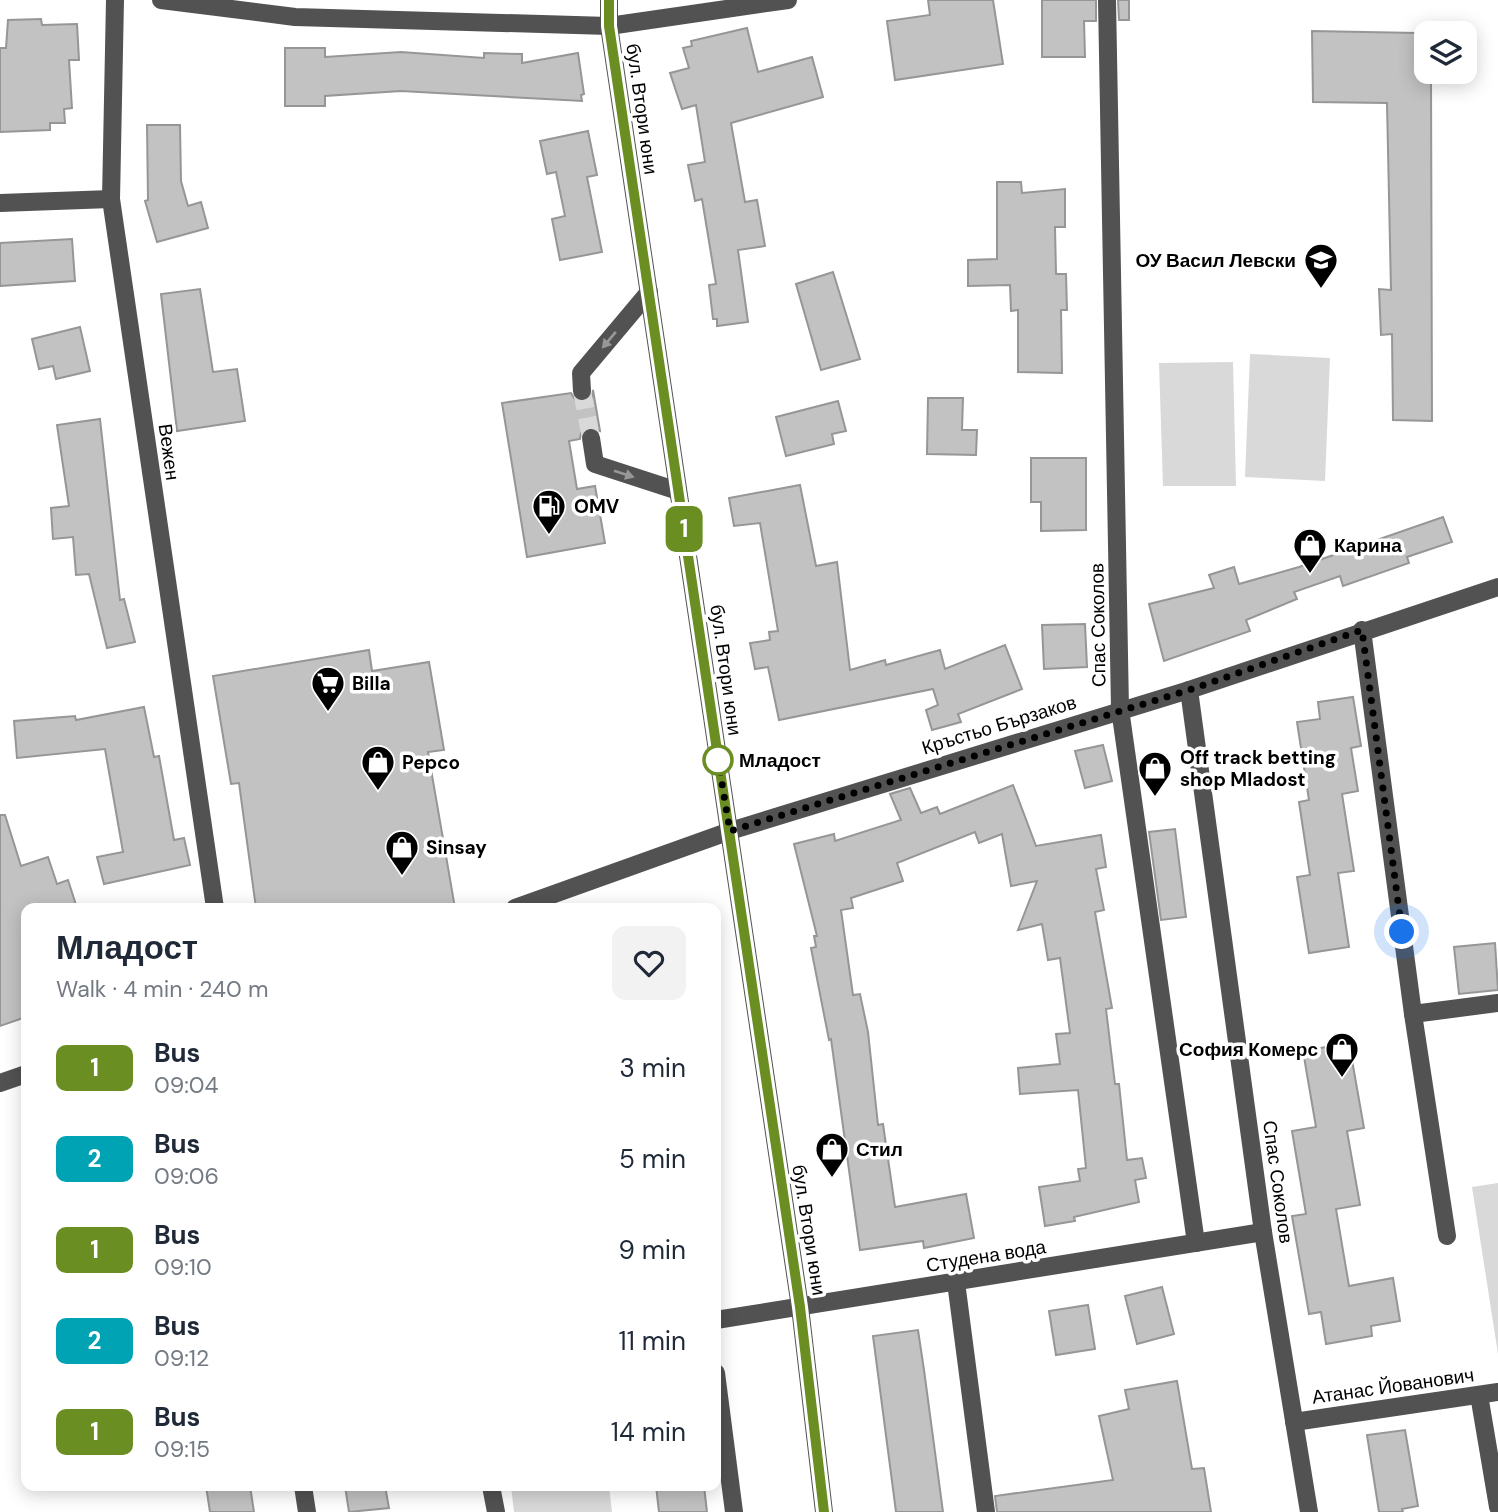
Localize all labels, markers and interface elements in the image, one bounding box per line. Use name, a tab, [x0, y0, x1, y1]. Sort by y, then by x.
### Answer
map controls	[1414, 21, 1477, 84]
button: layers	[1414, 21, 1477, 84]
street label: бул. Втори юни	[620, 42, 664, 176]
school or university icon: ОУ Васил Левски	[1302, 241, 1340, 290]
place label: ОУ Васил Левски	[1135, 248, 1296, 273]
one-way arrow	[602, 331, 617, 348]
street label: Вежен	[153, 422, 185, 482]
one-way arrow	[614, 469, 635, 479]
fuel station icon: OMV	[530, 487, 568, 536]
place label: OMV	[574, 494, 620, 519]
line badge: 1	[661, 506, 707, 552]
text: 1	[680, 513, 688, 544]
shop icon: Карина	[1291, 526, 1329, 575]
place label: Карина	[1334, 533, 1402, 558]
street label: Спас Соколов	[1084, 563, 1112, 687]
street label: бул. Втори юни	[704, 603, 748, 737]
supermarket icon: Billa	[309, 664, 347, 713]
place label: Billa	[352, 671, 391, 696]
street label: Кръстьо Бързаков	[919, 690, 1079, 760]
shop icon: Pepco	[359, 743, 397, 792]
marker: Младост	[703, 745, 733, 775]
place label: Off track betting shop Mladost	[1180, 745, 1336, 792]
place label: Младост	[739, 748, 821, 773]
shop icon: Off track betting shop Mladost	[1136, 749, 1174, 798]
place label: Pepco	[402, 750, 460, 775]
shop icon: Sinsay	[383, 828, 421, 877]
place label: Sinsay	[426, 835, 487, 860]
your location	[1384, 914, 1419, 949]
text: Младост	[56, 926, 198, 969]
button: heart	[612, 926, 686, 1000]
text: Walk · 4 min · 240 m	[56, 974, 268, 1004]
shop icon: София Комерс	[1323, 1030, 1361, 1079]
text: Bus	[154, 1036, 200, 1070]
place label: София Комерс	[1179, 1037, 1318, 1062]
text: 3 min	[619, 1051, 686, 1085]
text: 1	[90, 1052, 99, 1083]
text: 09:04	[154, 1070, 219, 1100]
street label: Спас Соколов	[1257, 1119, 1299, 1245]
text: Bus	[154, 1127, 200, 1161]
shop icon: Стил	[813, 1130, 851, 1179]
place label: Стил	[856, 1137, 903, 1162]
text: 5 min	[619, 1142, 686, 1176]
text: 2	[88, 1143, 101, 1174]
text: 09:06	[154, 1161, 219, 1191]
street label: бул. Втори юни	[786, 1163, 832, 1297]
text: Bus	[154, 1218, 200, 1252]
text: 9 min	[618, 1233, 686, 1267]
text: 1	[90, 1234, 99, 1265]
street label: Студена вода	[924, 1234, 1048, 1278]
text: 09:10	[154, 1252, 212, 1282]
text: Bus	[154, 1309, 200, 1343]
text: 11 min	[619, 1324, 686, 1358]
text: 2	[88, 1325, 101, 1356]
text: 09:12	[154, 1343, 209, 1373]
street label: Атанас Йованович	[1310, 1362, 1476, 1410]
text: Bus	[154, 1400, 200, 1434]
text: 14 min	[611, 1415, 686, 1449]
text: 1	[90, 1416, 99, 1447]
text: 09:15	[154, 1434, 210, 1464]

